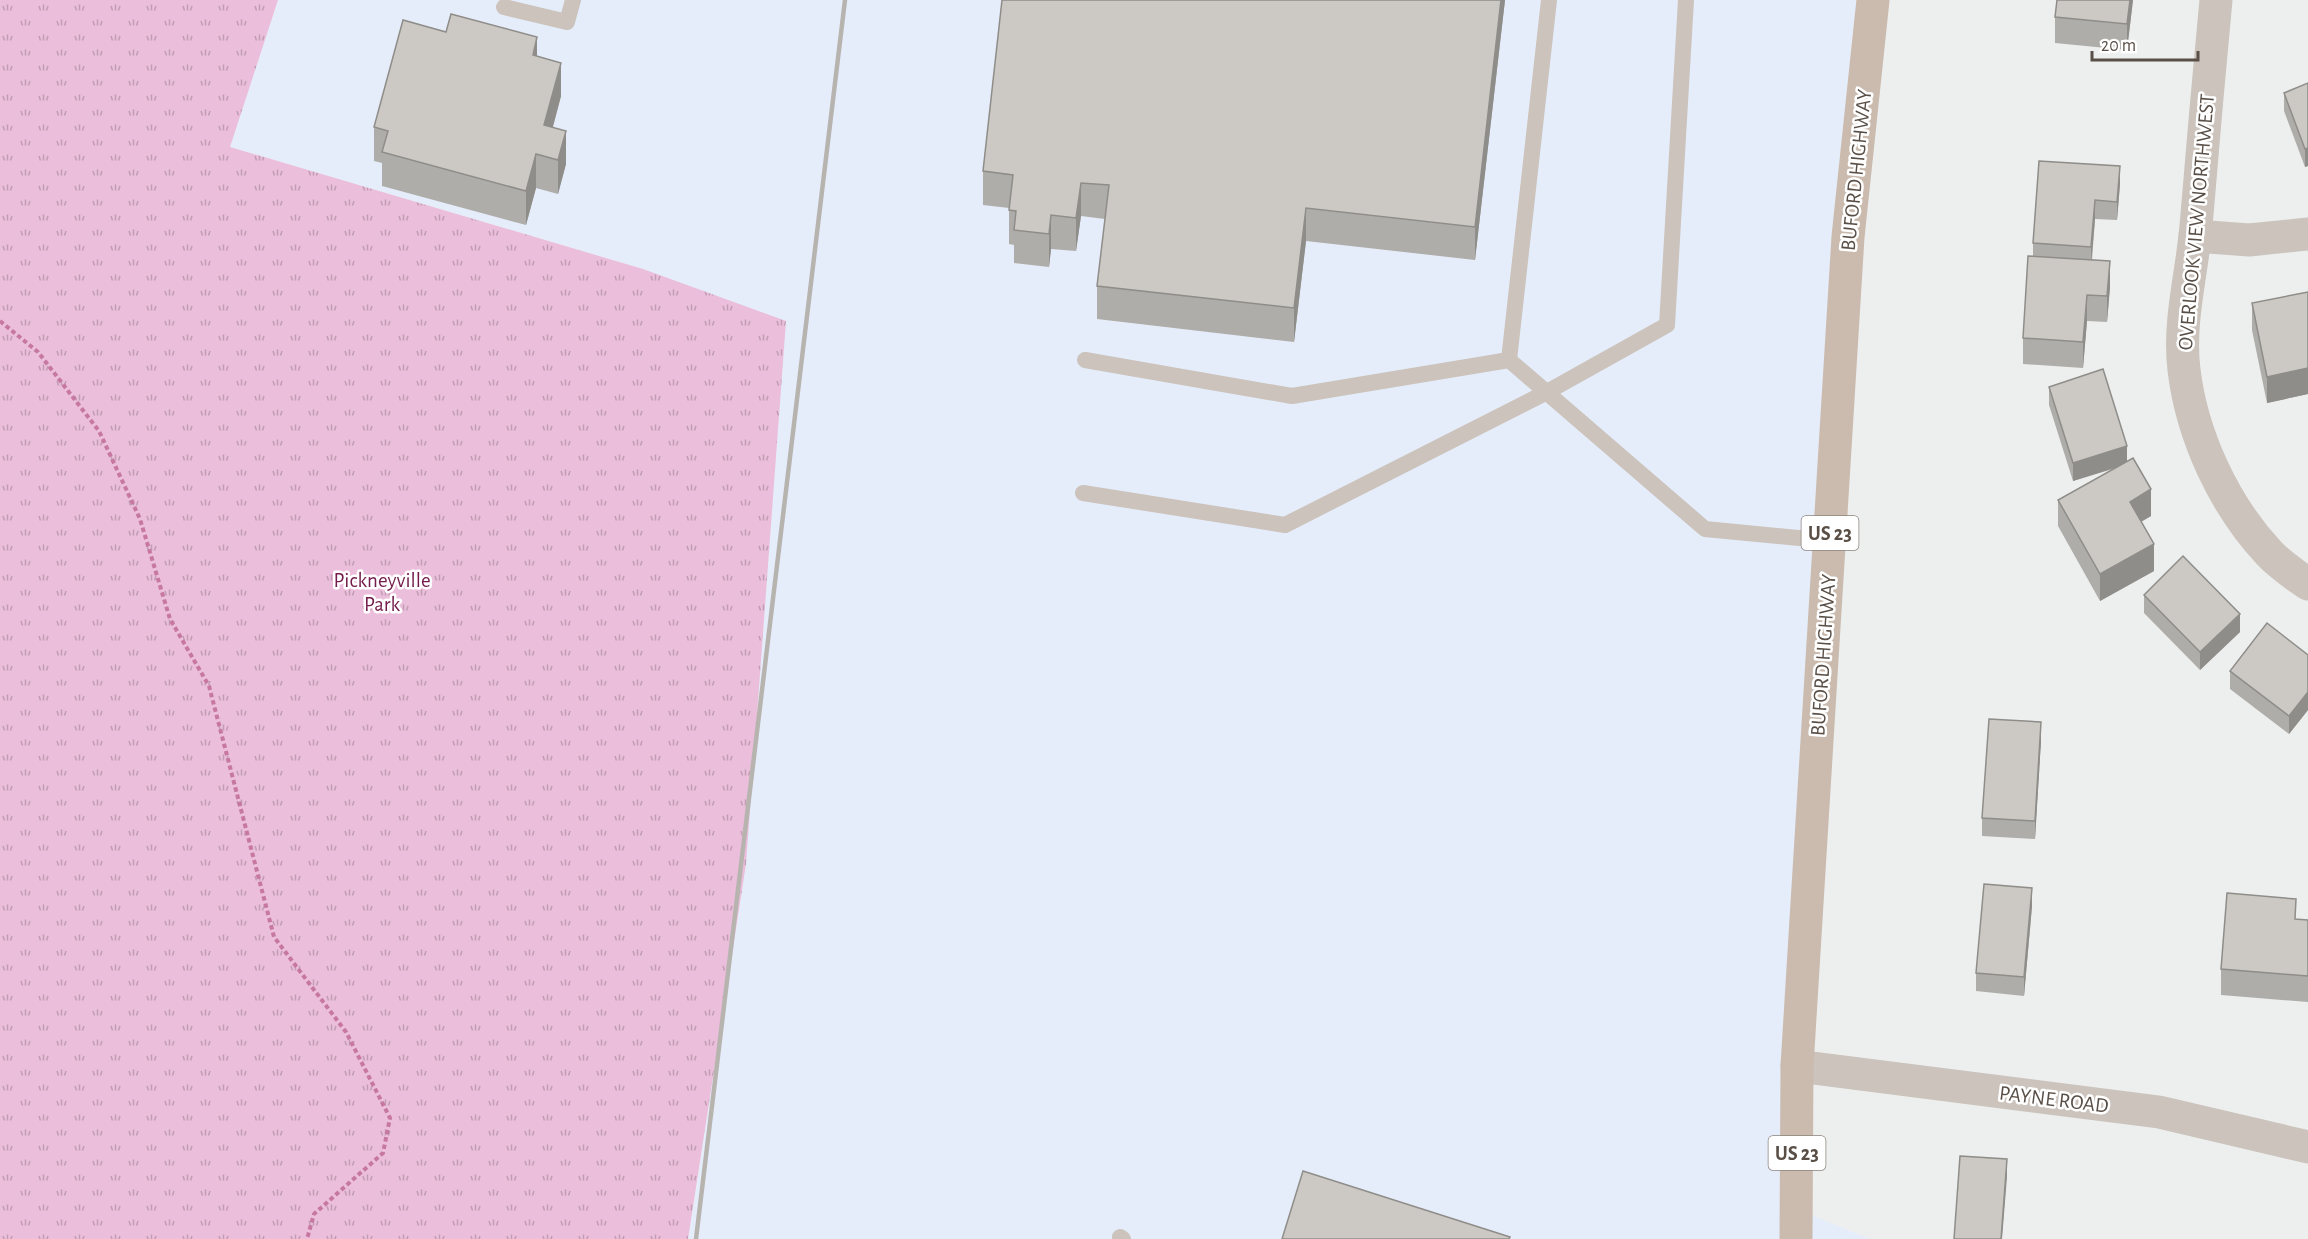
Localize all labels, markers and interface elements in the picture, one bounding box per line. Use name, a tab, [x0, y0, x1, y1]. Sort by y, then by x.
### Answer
scale bar	[2092, 24, 2198, 62]
text: 20 m	[2101, 37, 2136, 55]
street label: BUFORD HIGHWAY	[1838, 88, 1875, 252]
street label: OVERLOOK VIEW NORTHWEST	[2175, 93, 2218, 351]
road number: US 23	[1802, 516, 1858, 550]
park label: Pickneyville Park	[333, 570, 431, 615]
street label: BUFORD HIGHWAY	[1807, 573, 1840, 737]
street label: PAYNE ROAD	[1998, 1082, 2110, 1117]
road number: US 23	[1768, 1136, 1826, 1170]

